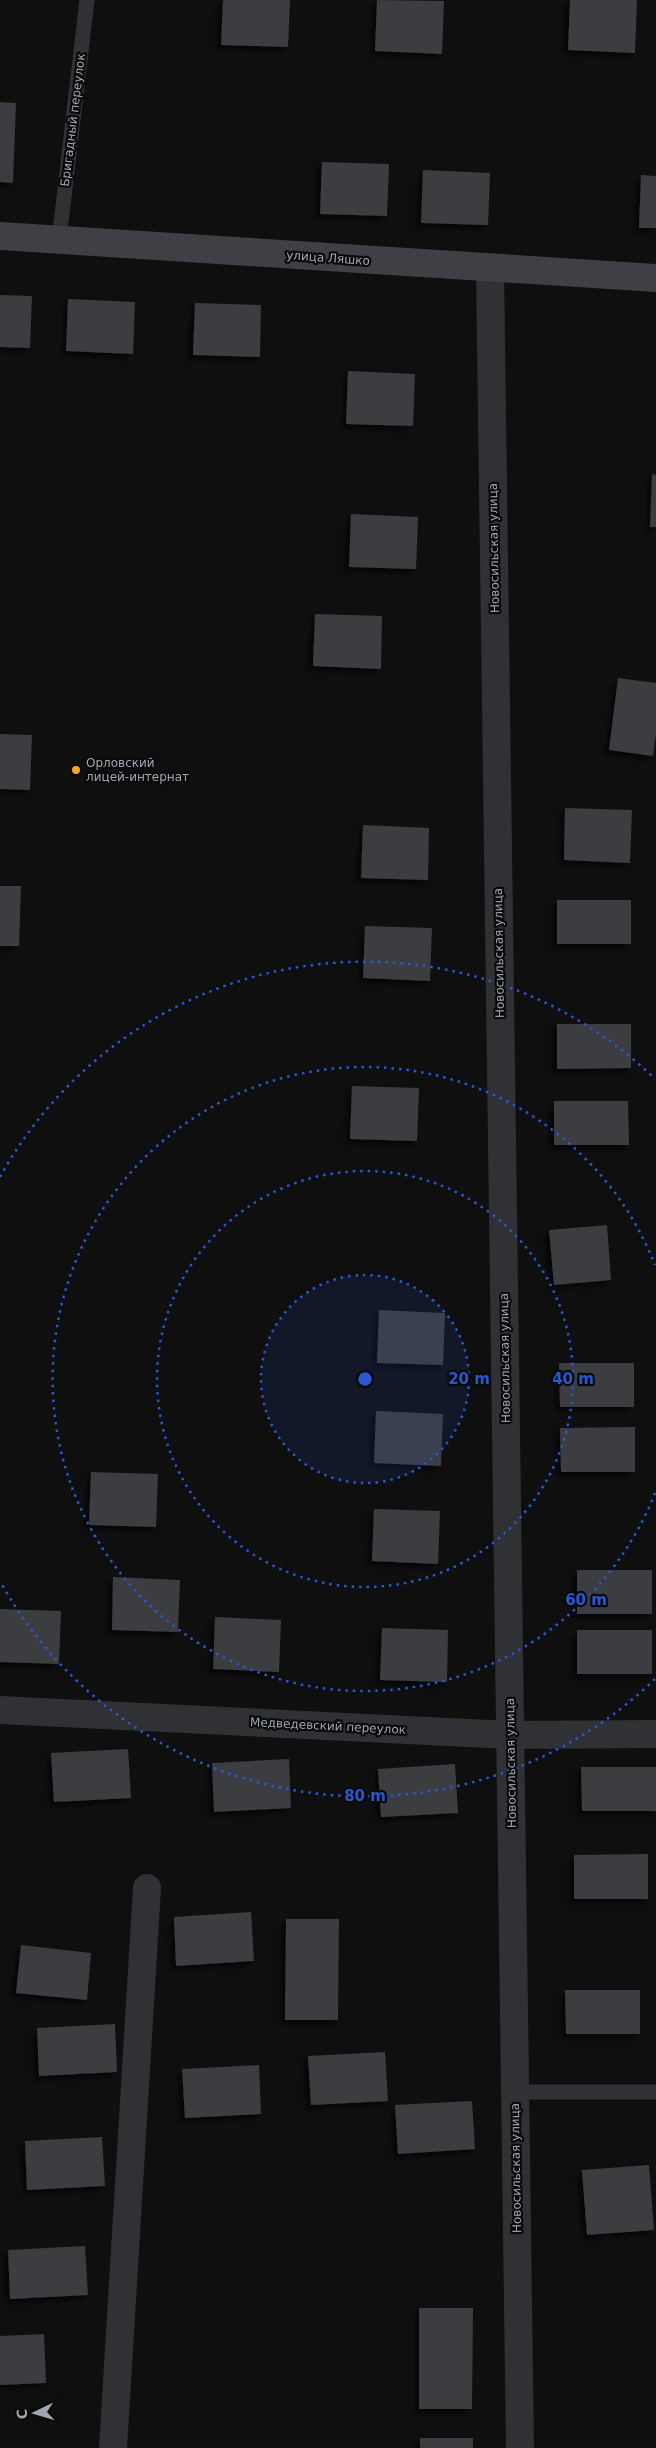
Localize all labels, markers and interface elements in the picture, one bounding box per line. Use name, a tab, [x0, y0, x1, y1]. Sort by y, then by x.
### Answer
street label: Бригадный переулок	[58, 53, 88, 187]
street label: улица Ляшко	[286, 248, 370, 268]
street label: Новосильская улица	[486, 483, 502, 613]
place label: Орловский лицей-интернат	[86, 756, 189, 784]
marker: Орловский лицей-интернат	[70, 764, 82, 776]
street label: Новосильская улица	[491, 888, 507, 1018]
street label: Новосильская улица	[497, 1293, 513, 1423]
centre of rings	[356, 1370, 374, 1388]
text: 20 m	[448, 1370, 490, 1388]
text: 40 m	[552, 1370, 594, 1388]
text: 60 m	[565, 1591, 607, 1609]
street label: Новосильская улица	[503, 1698, 519, 1828]
street label: Медведевский переулок	[250, 1715, 406, 1737]
text: 80 m	[344, 1787, 386, 1805]
street label: Новосильская улица	[508, 2103, 524, 2233]
north arrow	[10, 2388, 60, 2438]
text: С	[14, 2408, 30, 2420]

